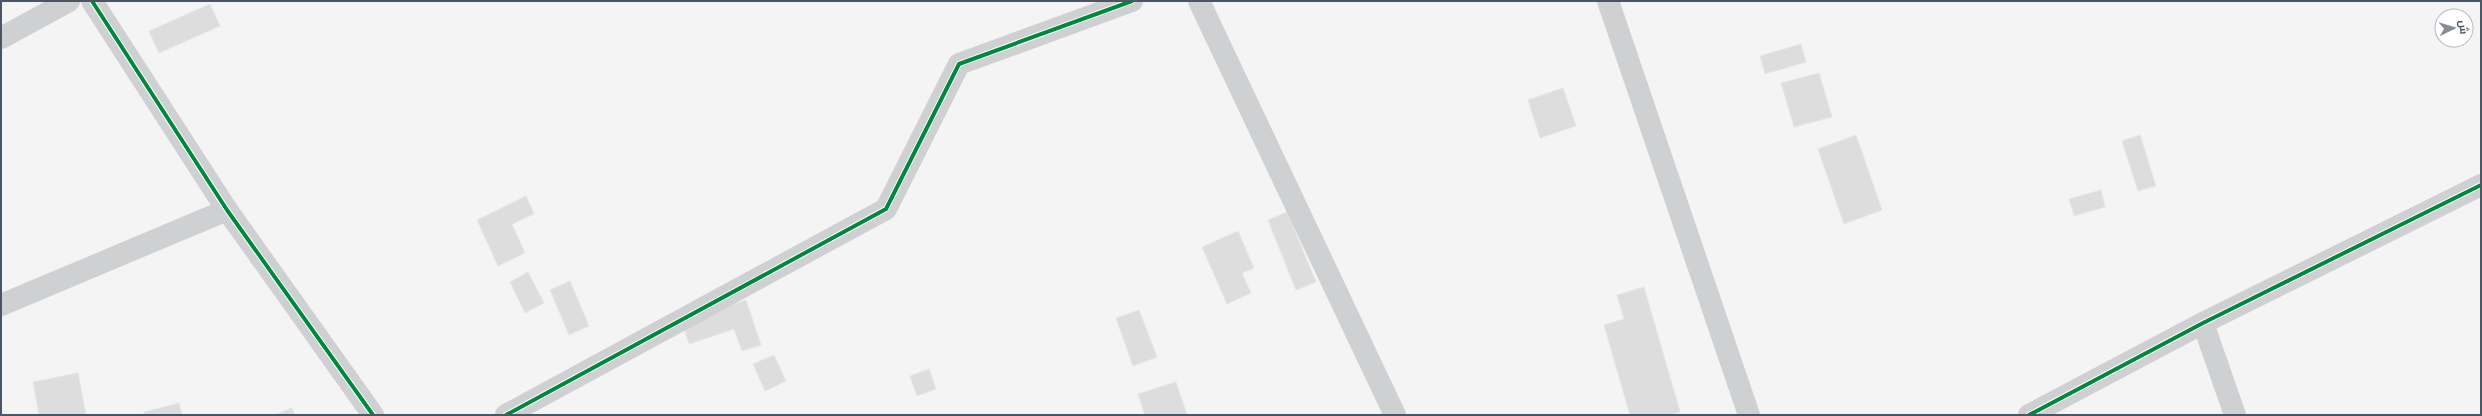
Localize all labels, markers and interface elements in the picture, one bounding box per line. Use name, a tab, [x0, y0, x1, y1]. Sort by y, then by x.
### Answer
north arrow	[2434, 8, 2474, 48]
text: ش	[2456, 20, 2471, 35]

